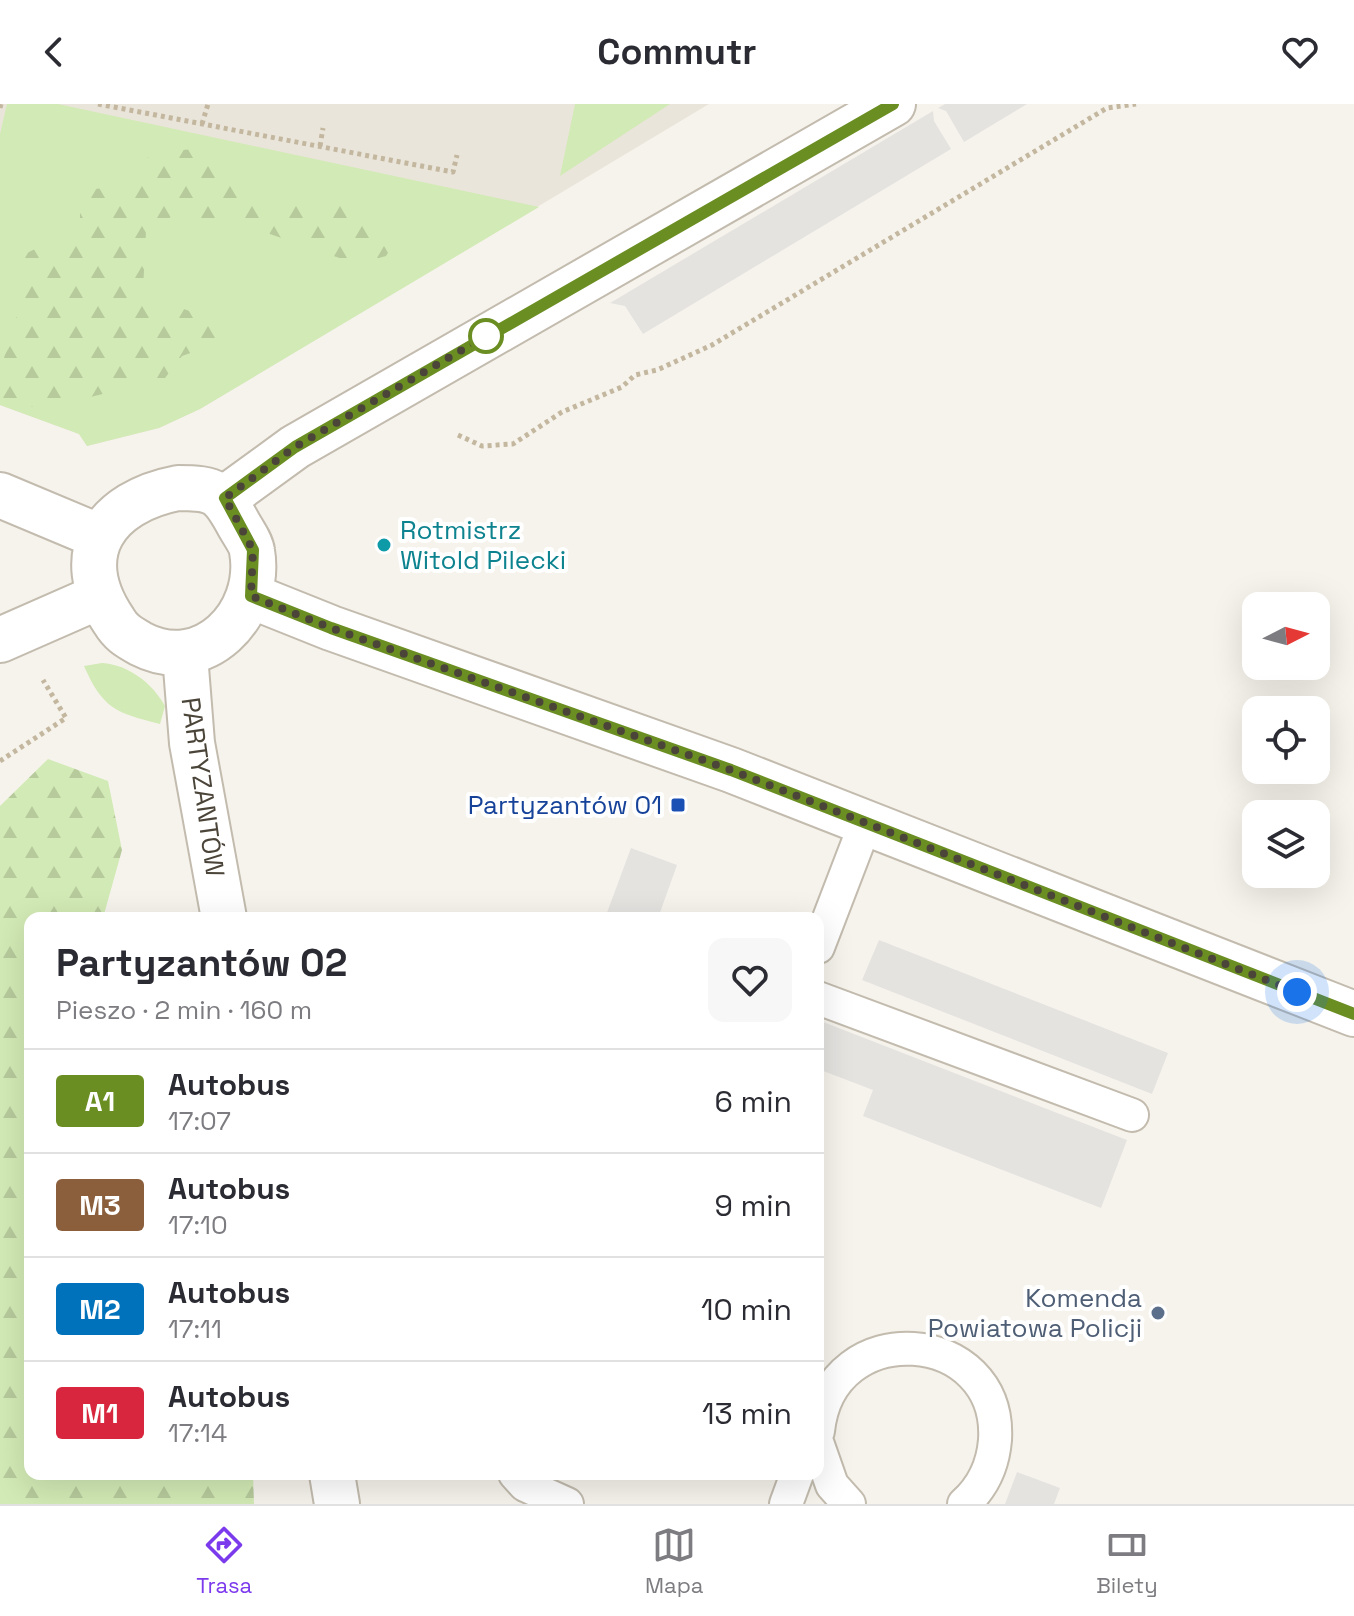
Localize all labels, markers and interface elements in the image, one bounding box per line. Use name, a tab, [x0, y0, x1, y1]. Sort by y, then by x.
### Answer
text: Commutr	[597, 29, 757, 75]
icon: back	[32, 30, 76, 74]
icon: heart	[1278, 30, 1322, 74]
unlabelled marker	[469, 319, 503, 353]
place label: Rotmistrz Witold Pilecki	[400, 513, 566, 577]
marker: Rotmistrz Witold Pilecki	[375, 536, 393, 554]
north arrow	[1242, 592, 1330, 680]
map controls	[1242, 592, 1330, 888]
street label: PARTYZANTÓW	[174, 695, 232, 879]
button: locate	[1242, 696, 1330, 784]
place label: Partyzantów 01	[468, 788, 662, 822]
marker: Partyzantów 01	[669, 796, 687, 814]
button: layers	[1242, 800, 1330, 888]
button: heart	[708, 938, 792, 1022]
text: Partyzantów 02	[56, 939, 347, 987]
your location	[1277, 972, 1317, 1012]
text: Pieszo · 2 min · 160 m	[56, 993, 312, 1027]
text: Autobus	[168, 1065, 290, 1104]
text: 6 min	[714, 1082, 792, 1121]
text: A1	[85, 1083, 115, 1119]
text: 17:07	[168, 1104, 231, 1138]
text: Autobus	[168, 1169, 290, 1208]
text: 9 min	[714, 1186, 792, 1225]
text: M3	[79, 1187, 121, 1223]
text: 17:10	[168, 1208, 228, 1242]
text: Autobus	[168, 1273, 290, 1312]
place label: Komenda Powiatowa Policji	[928, 1281, 1142, 1345]
text: 10 min	[701, 1290, 792, 1329]
text: M2	[79, 1291, 121, 1327]
marker: Komenda Powiatowa Policji	[1149, 1304, 1167, 1322]
text: 17:11	[168, 1312, 222, 1346]
text: Autobus	[168, 1377, 290, 1416]
text: 13 min	[702, 1394, 792, 1433]
text: M1	[81, 1395, 119, 1431]
text: 17:14	[168, 1416, 227, 1450]
tab: Trasa	[196, 1523, 252, 1599]
tab: Mapa	[645, 1523, 703, 1599]
tab: Bilety	[1096, 1523, 1158, 1599]

